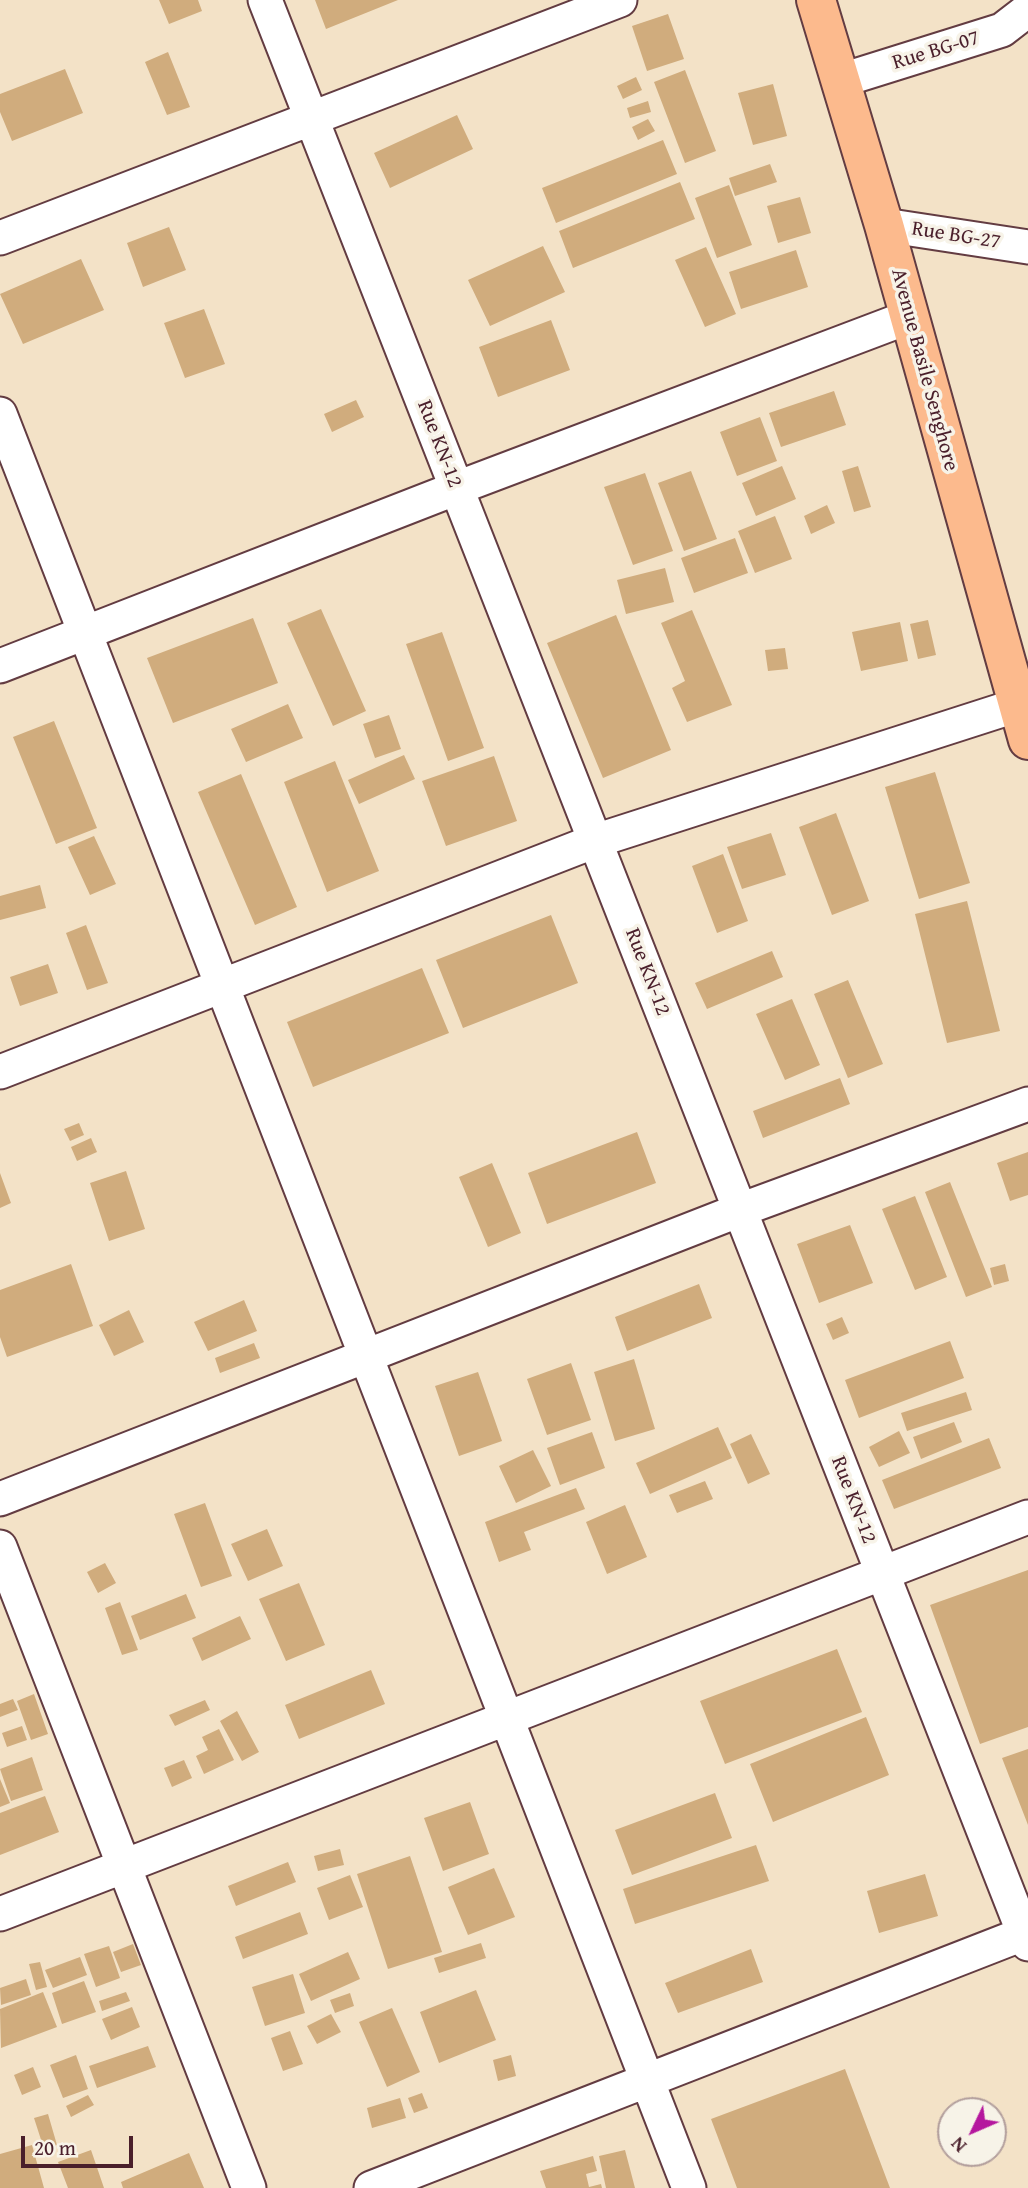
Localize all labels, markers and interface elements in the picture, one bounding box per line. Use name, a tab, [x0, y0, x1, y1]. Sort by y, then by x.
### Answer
street label: Rue BG-07	[889, 26, 983, 76]
street label: Rue BG-27	[910, 217, 1002, 255]
street label: Avenue Basile Senghore	[885, 266, 963, 474]
street label: Rue KN-12	[411, 397, 467, 491]
street label: Rue KN-12	[619, 925, 675, 1019]
street label: Rue KN-12	[825, 1453, 881, 1547]
north arrow	[937, 2097, 1007, 2167]
scale bar	[24, 2122, 136, 2166]
text: N	[944, 2131, 973, 2159]
text: 20 m	[34, 2132, 76, 2163]

